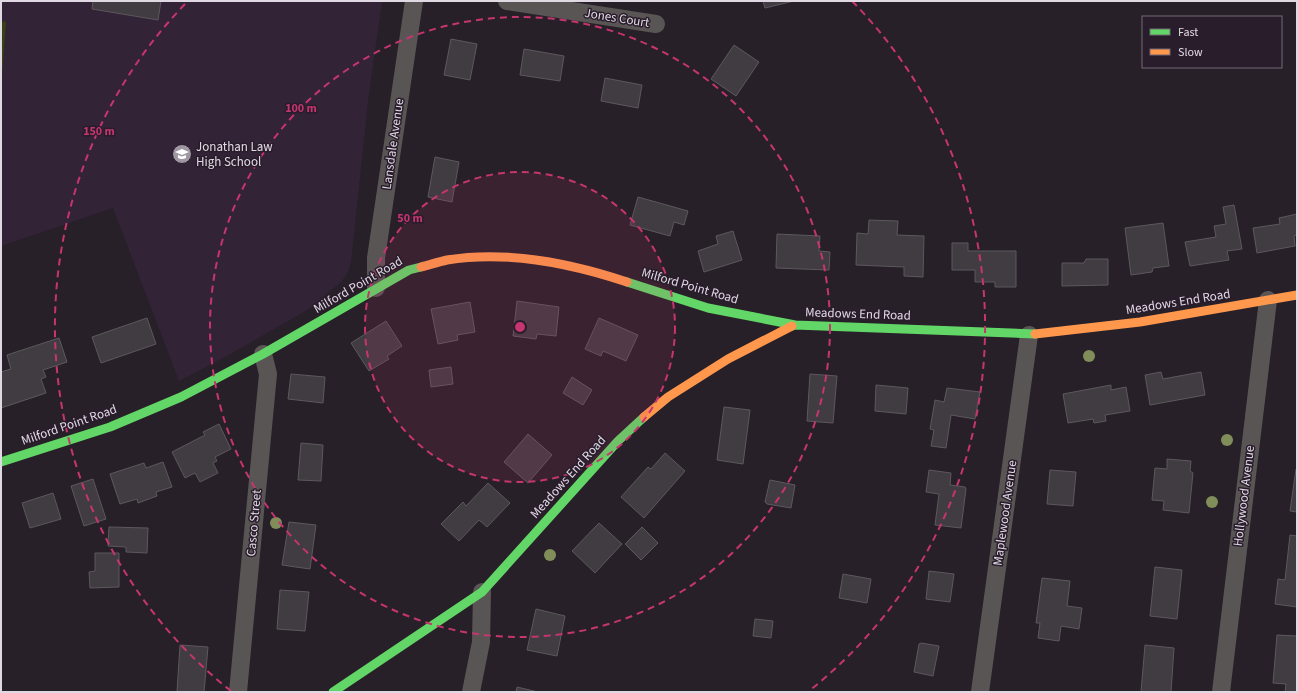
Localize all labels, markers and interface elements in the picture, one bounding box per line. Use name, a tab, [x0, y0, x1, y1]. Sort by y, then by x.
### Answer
street label: Jones Court	[583, 4, 651, 32]
legend	[1142, 16, 1282, 68]
text: Fast	[1178, 24, 1198, 41]
text: Slow	[1178, 44, 1203, 61]
street label: Lansdale Avenue	[378, 97, 408, 191]
text: 100 m	[285, 100, 317, 117]
text: 150 m	[83, 123, 115, 140]
place label: Jonathan Law High School	[196, 138, 273, 171]
school or university icon: Jonathan Law High School	[171, 143, 193, 165]
text: 50 m	[397, 210, 423, 227]
street label: Milford Point Road	[310, 252, 406, 318]
street label: Milford Point Road	[639, 264, 741, 308]
street label: Meadows End Road	[1124, 285, 1232, 319]
street label: Meadows End Road	[805, 303, 911, 325]
centre of rings	[513, 320, 527, 334]
street label: Milford Point Road	[19, 400, 119, 450]
street label: Meadows End Road	[526, 432, 610, 522]
street label: Hollywood Avenue	[1229, 445, 1259, 547]
street label: Maplewood Avenue	[989, 459, 1021, 567]
street label: Casco Street	[242, 488, 266, 557]

